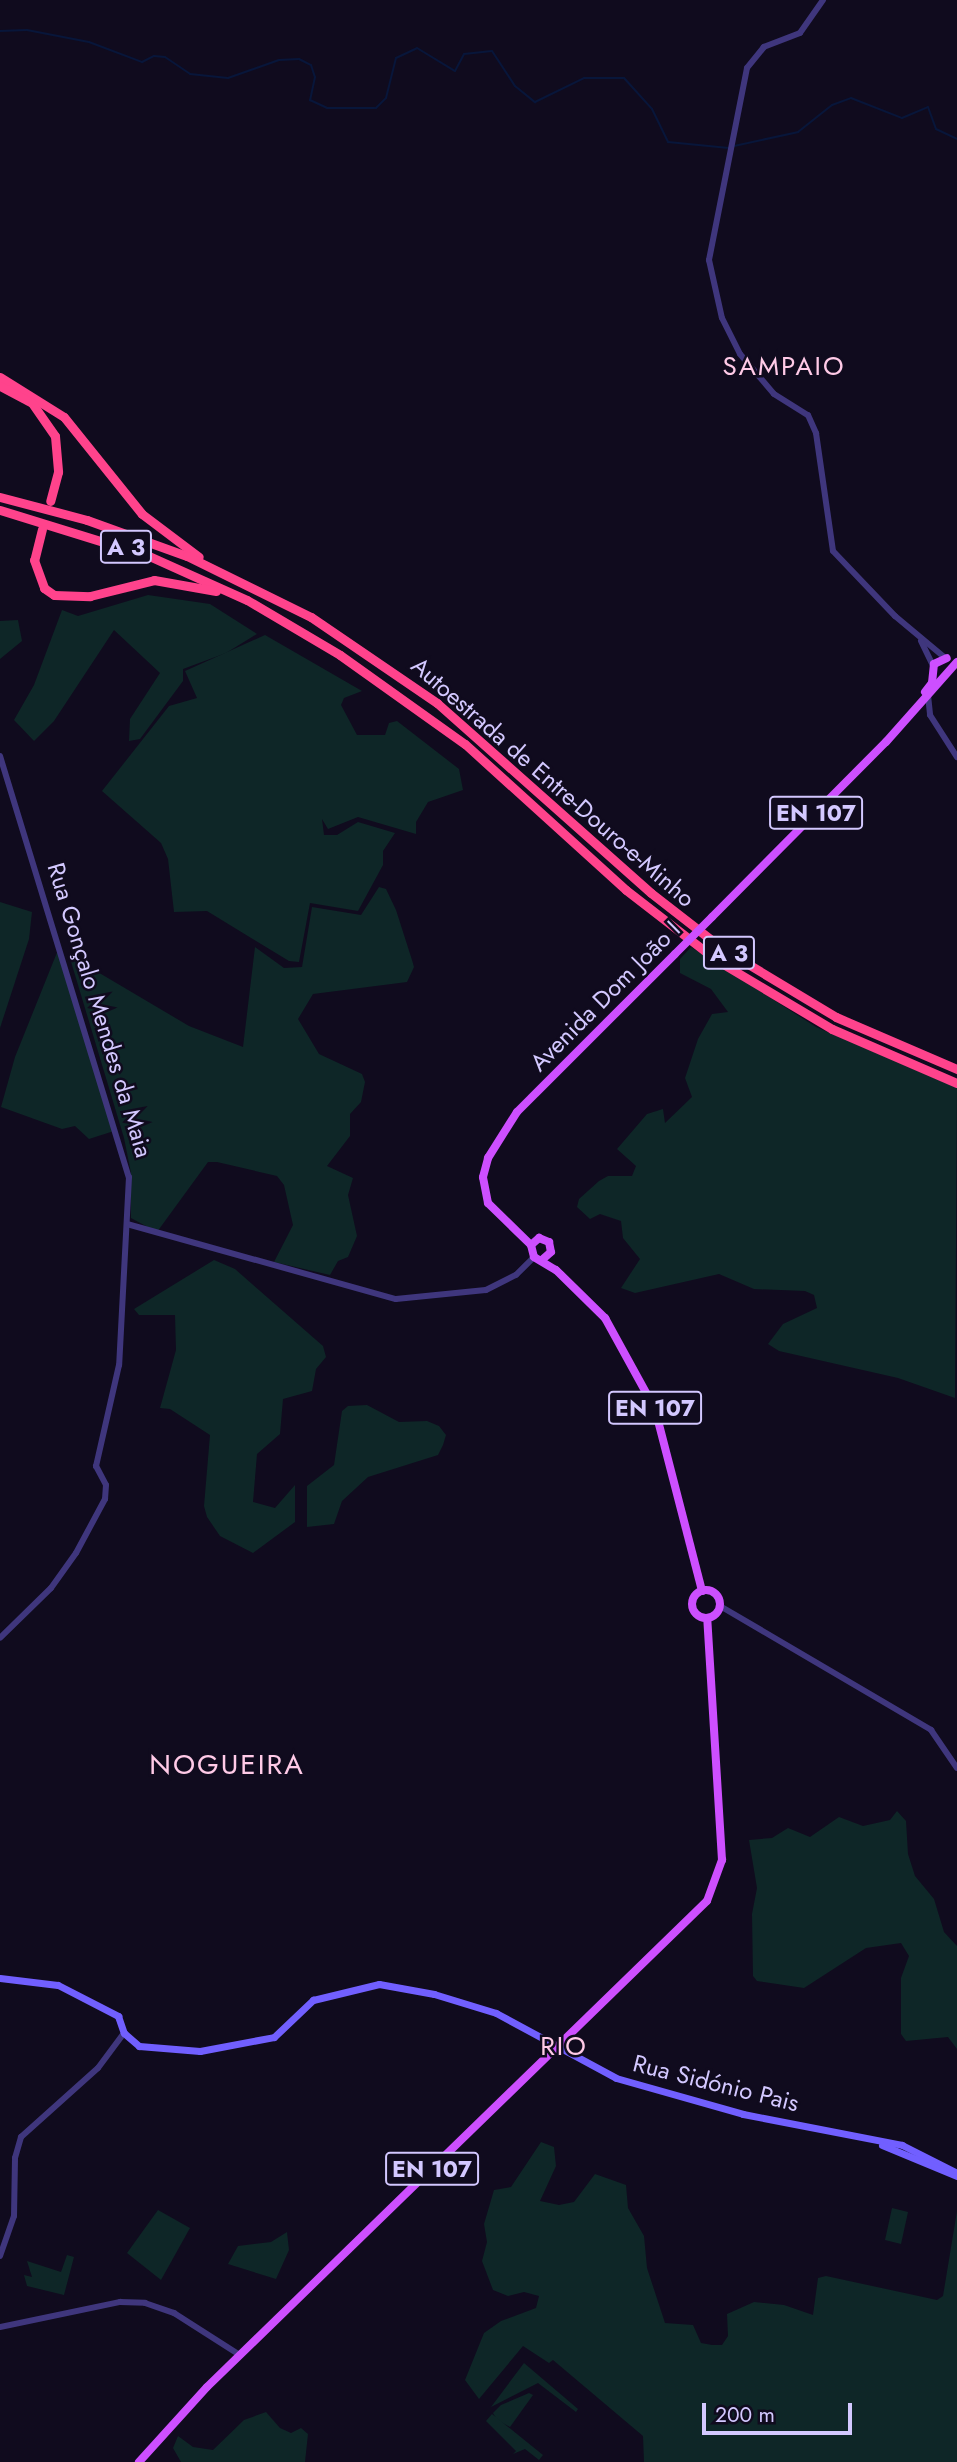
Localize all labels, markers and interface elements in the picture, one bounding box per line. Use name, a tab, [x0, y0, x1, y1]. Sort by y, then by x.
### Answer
district label: SAMPAIO	[723, 351, 845, 383]
road number: A 3	[100, 527, 152, 566]
street label: Autoestrada de Entre-Douro-e-Minho	[405, 651, 701, 913]
road number: EN 107	[769, 793, 863, 832]
street label: Rua Gonçalo Mendes da Maia	[41, 859, 159, 1161]
street label: Avenida Dom João I	[524, 915, 686, 1077]
road number: A 3	[703, 934, 755, 972]
road number: EN 107	[608, 1388, 702, 1428]
district label: NOGUEIRA	[150, 1748, 304, 1782]
district label: RIO	[541, 2031, 587, 2063]
street label: Rua Sidónio Pais	[630, 2048, 802, 2118]
road number: EN 107	[385, 2150, 479, 2188]
scale bar	[705, 2388, 856, 2432]
text: 200 m	[715, 2400, 775, 2430]

